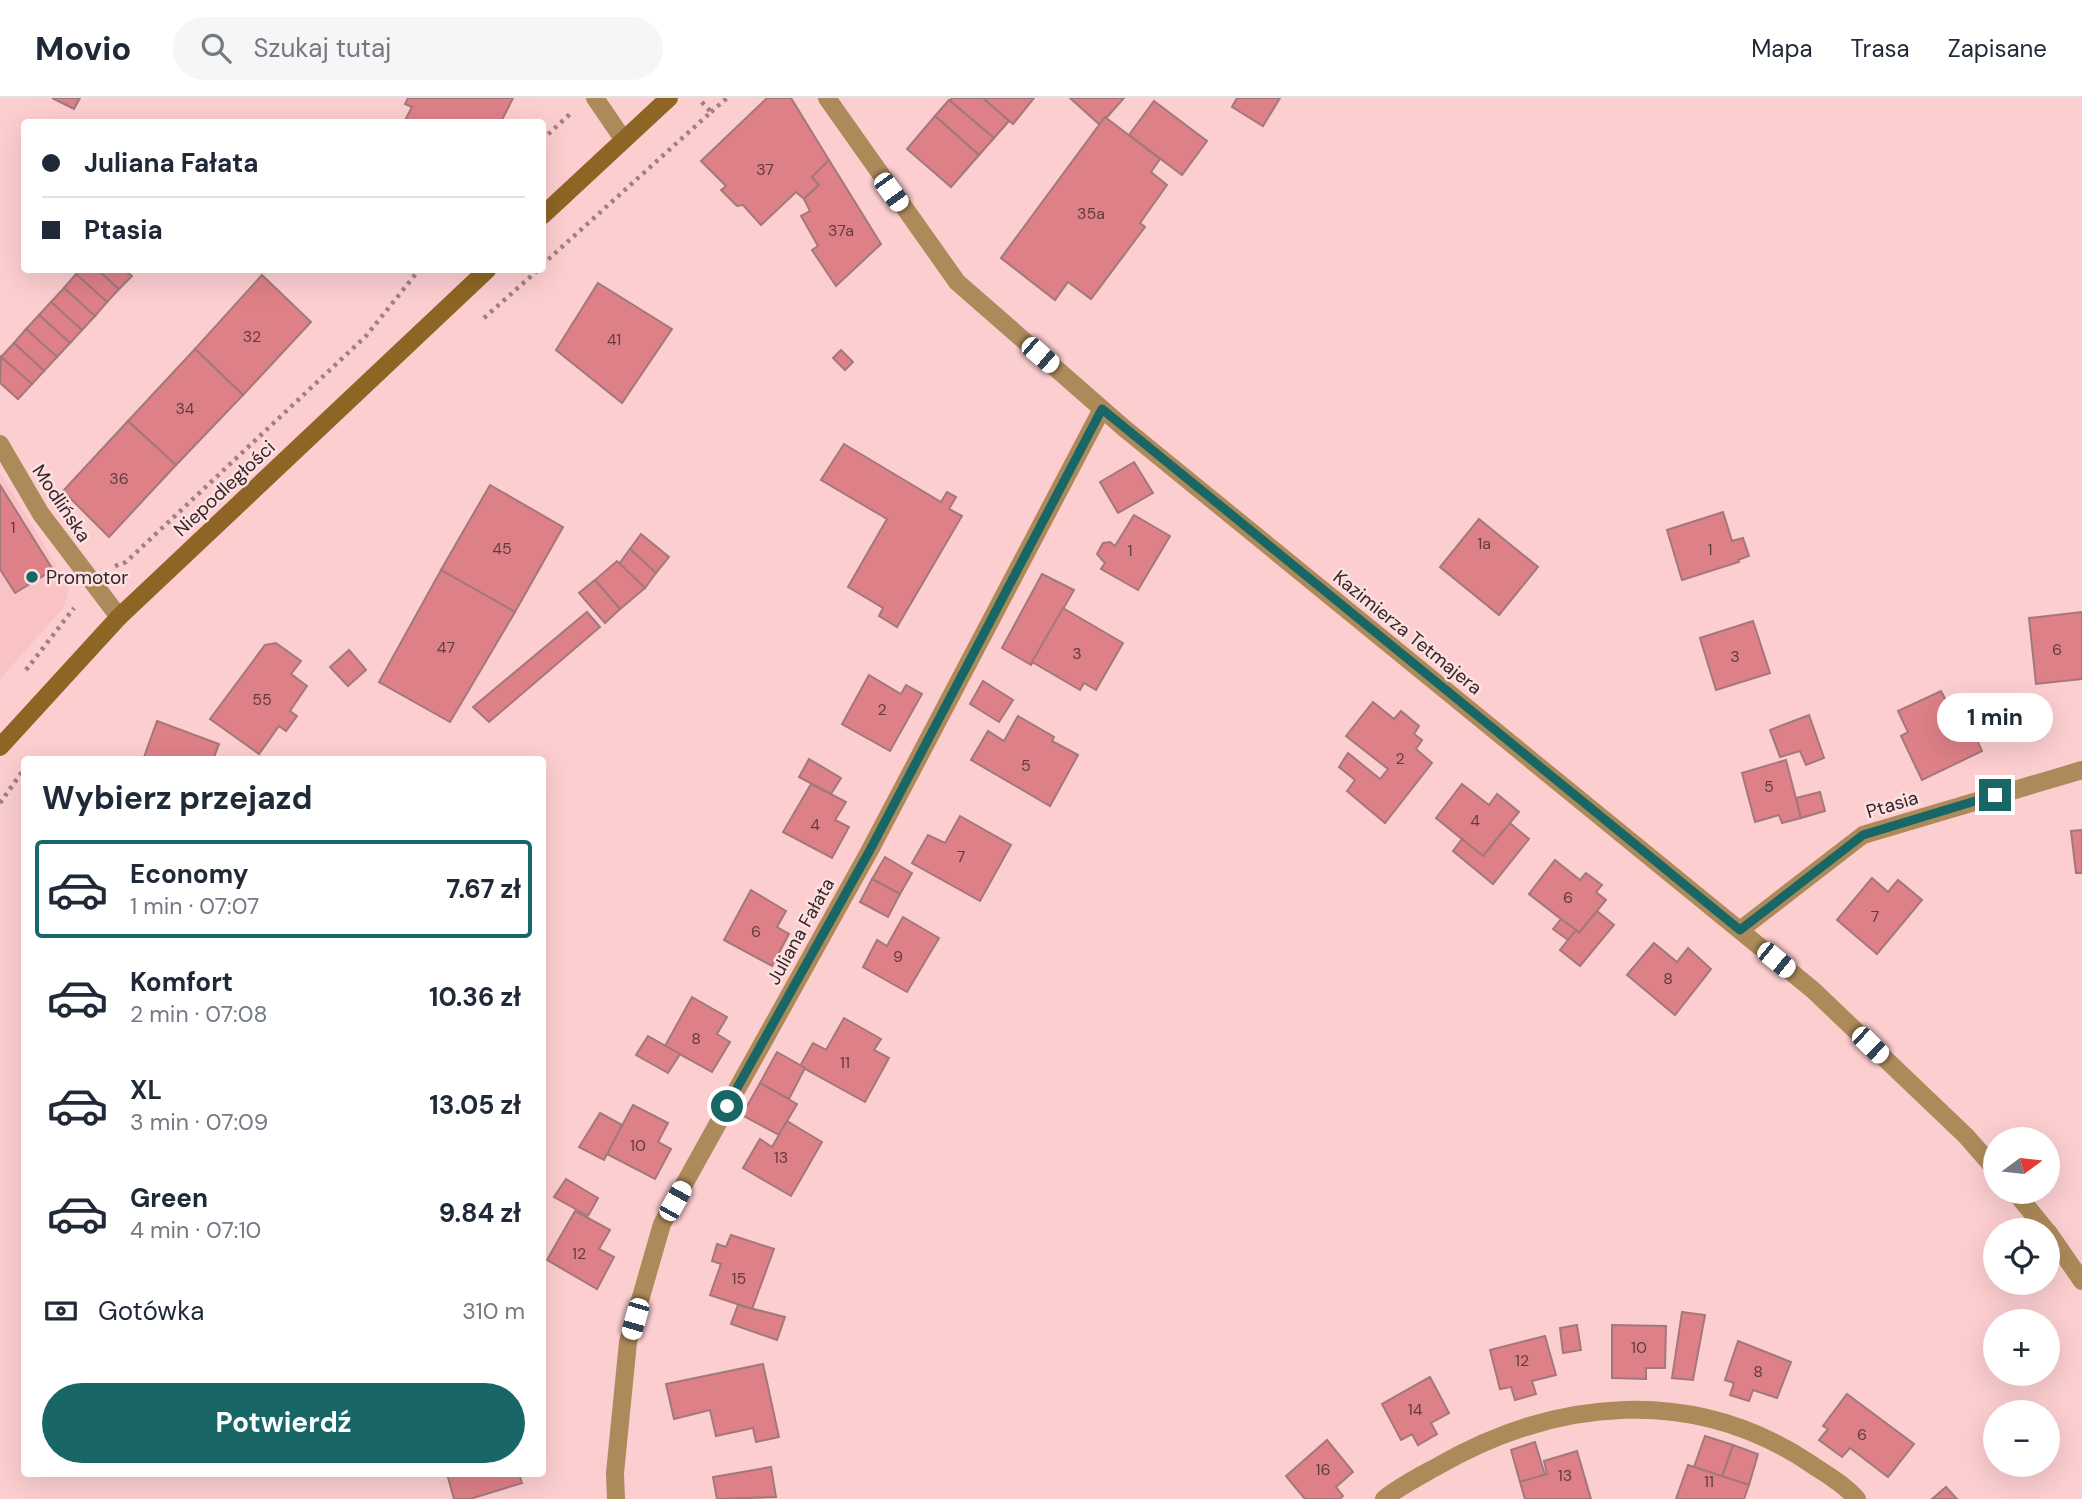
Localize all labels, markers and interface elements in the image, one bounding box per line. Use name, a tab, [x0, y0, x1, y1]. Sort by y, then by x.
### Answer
search box	[173, 17, 663, 80]
text: Movio	[35, 27, 131, 70]
icon: search	[197, 29, 235, 67]
text: Szukaj tutaj	[253, 31, 391, 65]
text: Mapa	[1751, 33, 1813, 64]
text: Trasa	[1851, 33, 1910, 64]
text: Zapisane	[1948, 33, 2047, 64]
text: Juliana Fałata	[84, 146, 259, 180]
house number: 37	[756, 159, 774, 180]
car	[871, 169, 912, 215]
house number: 35a	[1077, 203, 1105, 224]
text: Ptasia	[84, 213, 163, 247]
house number: 37a	[828, 220, 854, 241]
house number: 32	[243, 326, 261, 347]
house number: 41	[607, 329, 621, 350]
car	[1018, 333, 1063, 377]
house number: 34	[175, 398, 195, 419]
street label: Niepodległości	[168, 435, 280, 542]
street label: Modlińska	[27, 460, 97, 547]
house number: 36	[109, 468, 129, 489]
house number: 1	[11, 517, 16, 538]
house number: 1a	[1477, 533, 1491, 554]
house number: 45	[492, 538, 512, 559]
house number: 1	[1708, 539, 1713, 560]
house number: 1	[1128, 540, 1133, 561]
place label: Promotor	[46, 565, 128, 590]
street label: Kazimierza Tetmajera	[1328, 565, 1487, 700]
marker: Promotor	[24, 569, 40, 585]
house number: 47	[437, 637, 455, 658]
house number: 6	[2052, 639, 2062, 660]
house number: 3	[1072, 643, 1082, 664]
house number: 3	[1730, 646, 1740, 667]
house number: 55	[252, 689, 272, 710]
callout: 1 min	[1937, 694, 2053, 742]
house number: 2	[877, 699, 887, 720]
text: 1 min	[1967, 702, 2023, 732]
house number: 2	[1395, 748, 1405, 769]
house number: 5	[1021, 755, 1031, 776]
house number: 5	[1764, 776, 1774, 797]
text: Wybierz przejazd	[42, 777, 312, 819]
route end	[1979, 779, 2011, 811]
street label: Ptasia	[1863, 785, 1921, 824]
house number: 4	[1470, 810, 1480, 831]
house number: 4	[810, 814, 820, 835]
house number: 7	[957, 846, 965, 867]
text: Economy	[130, 857, 248, 891]
icon: car	[46, 858, 109, 921]
text: 7.67 zł	[446, 872, 521, 906]
street label: Juliana Fałata	[761, 873, 840, 989]
house number: 6	[1563, 887, 1573, 908]
text: 1 min · 07:07	[130, 891, 259, 921]
house number: 7	[1871, 906, 1879, 927]
house number: 6	[751, 921, 761, 942]
car	[1754, 939, 1799, 981]
house number: 9	[893, 946, 903, 967]
text: Komfort	[130, 965, 233, 999]
icon: car	[46, 966, 109, 1029]
house number: 8	[1663, 968, 1673, 989]
text: 10.36 zł	[429, 980, 521, 1014]
text: 2 min · 07:08	[130, 999, 267, 1029]
car	[1848, 1023, 1893, 1067]
house number: 8	[691, 1028, 701, 1049]
house number: 11	[840, 1052, 850, 1073]
text: XL	[130, 1073, 162, 1107]
icon: car	[46, 1074, 109, 1137]
text: 13.05 zł	[429, 1088, 521, 1122]
route start	[711, 1090, 743, 1122]
text: 3 min · 07:09	[130, 1107, 268, 1137]
north arrow	[1983, 1127, 2060, 1204]
map controls	[1983, 1127, 2060, 1477]
house number: 10	[630, 1135, 646, 1156]
house number: 13	[774, 1147, 788, 1168]
car	[656, 1178, 695, 1224]
text: Green	[130, 1181, 208, 1215]
icon: car	[46, 1182, 109, 1245]
text: 9.84 zł	[439, 1196, 521, 1230]
text: 4 min · 07:10	[130, 1215, 261, 1245]
button: locate	[1983, 1218, 2060, 1295]
house number: 12	[572, 1243, 586, 1264]
house number: 15	[732, 1268, 746, 1289]
icon: cash	[42, 1292, 80, 1330]
text: Gotówka	[98, 1294, 204, 1328]
text: 310 m	[462, 1296, 525, 1326]
car	[620, 1296, 651, 1342]
button: +	[1983, 1309, 2060, 1386]
house number: 10	[1631, 1337, 1647, 1358]
house number: 12	[1515, 1350, 1529, 1371]
house number: 8	[1753, 1361, 1763, 1382]
button: Potwierdź	[42, 1383, 525, 1463]
house number: 14	[1408, 1399, 1423, 1420]
button: −	[1983, 1400, 2060, 1477]
house number: 6	[1857, 1424, 1867, 1445]
house number: 16	[1315, 1459, 1331, 1480]
house number: 13	[1558, 1465, 1572, 1486]
house number: 11	[1704, 1471, 1714, 1492]

